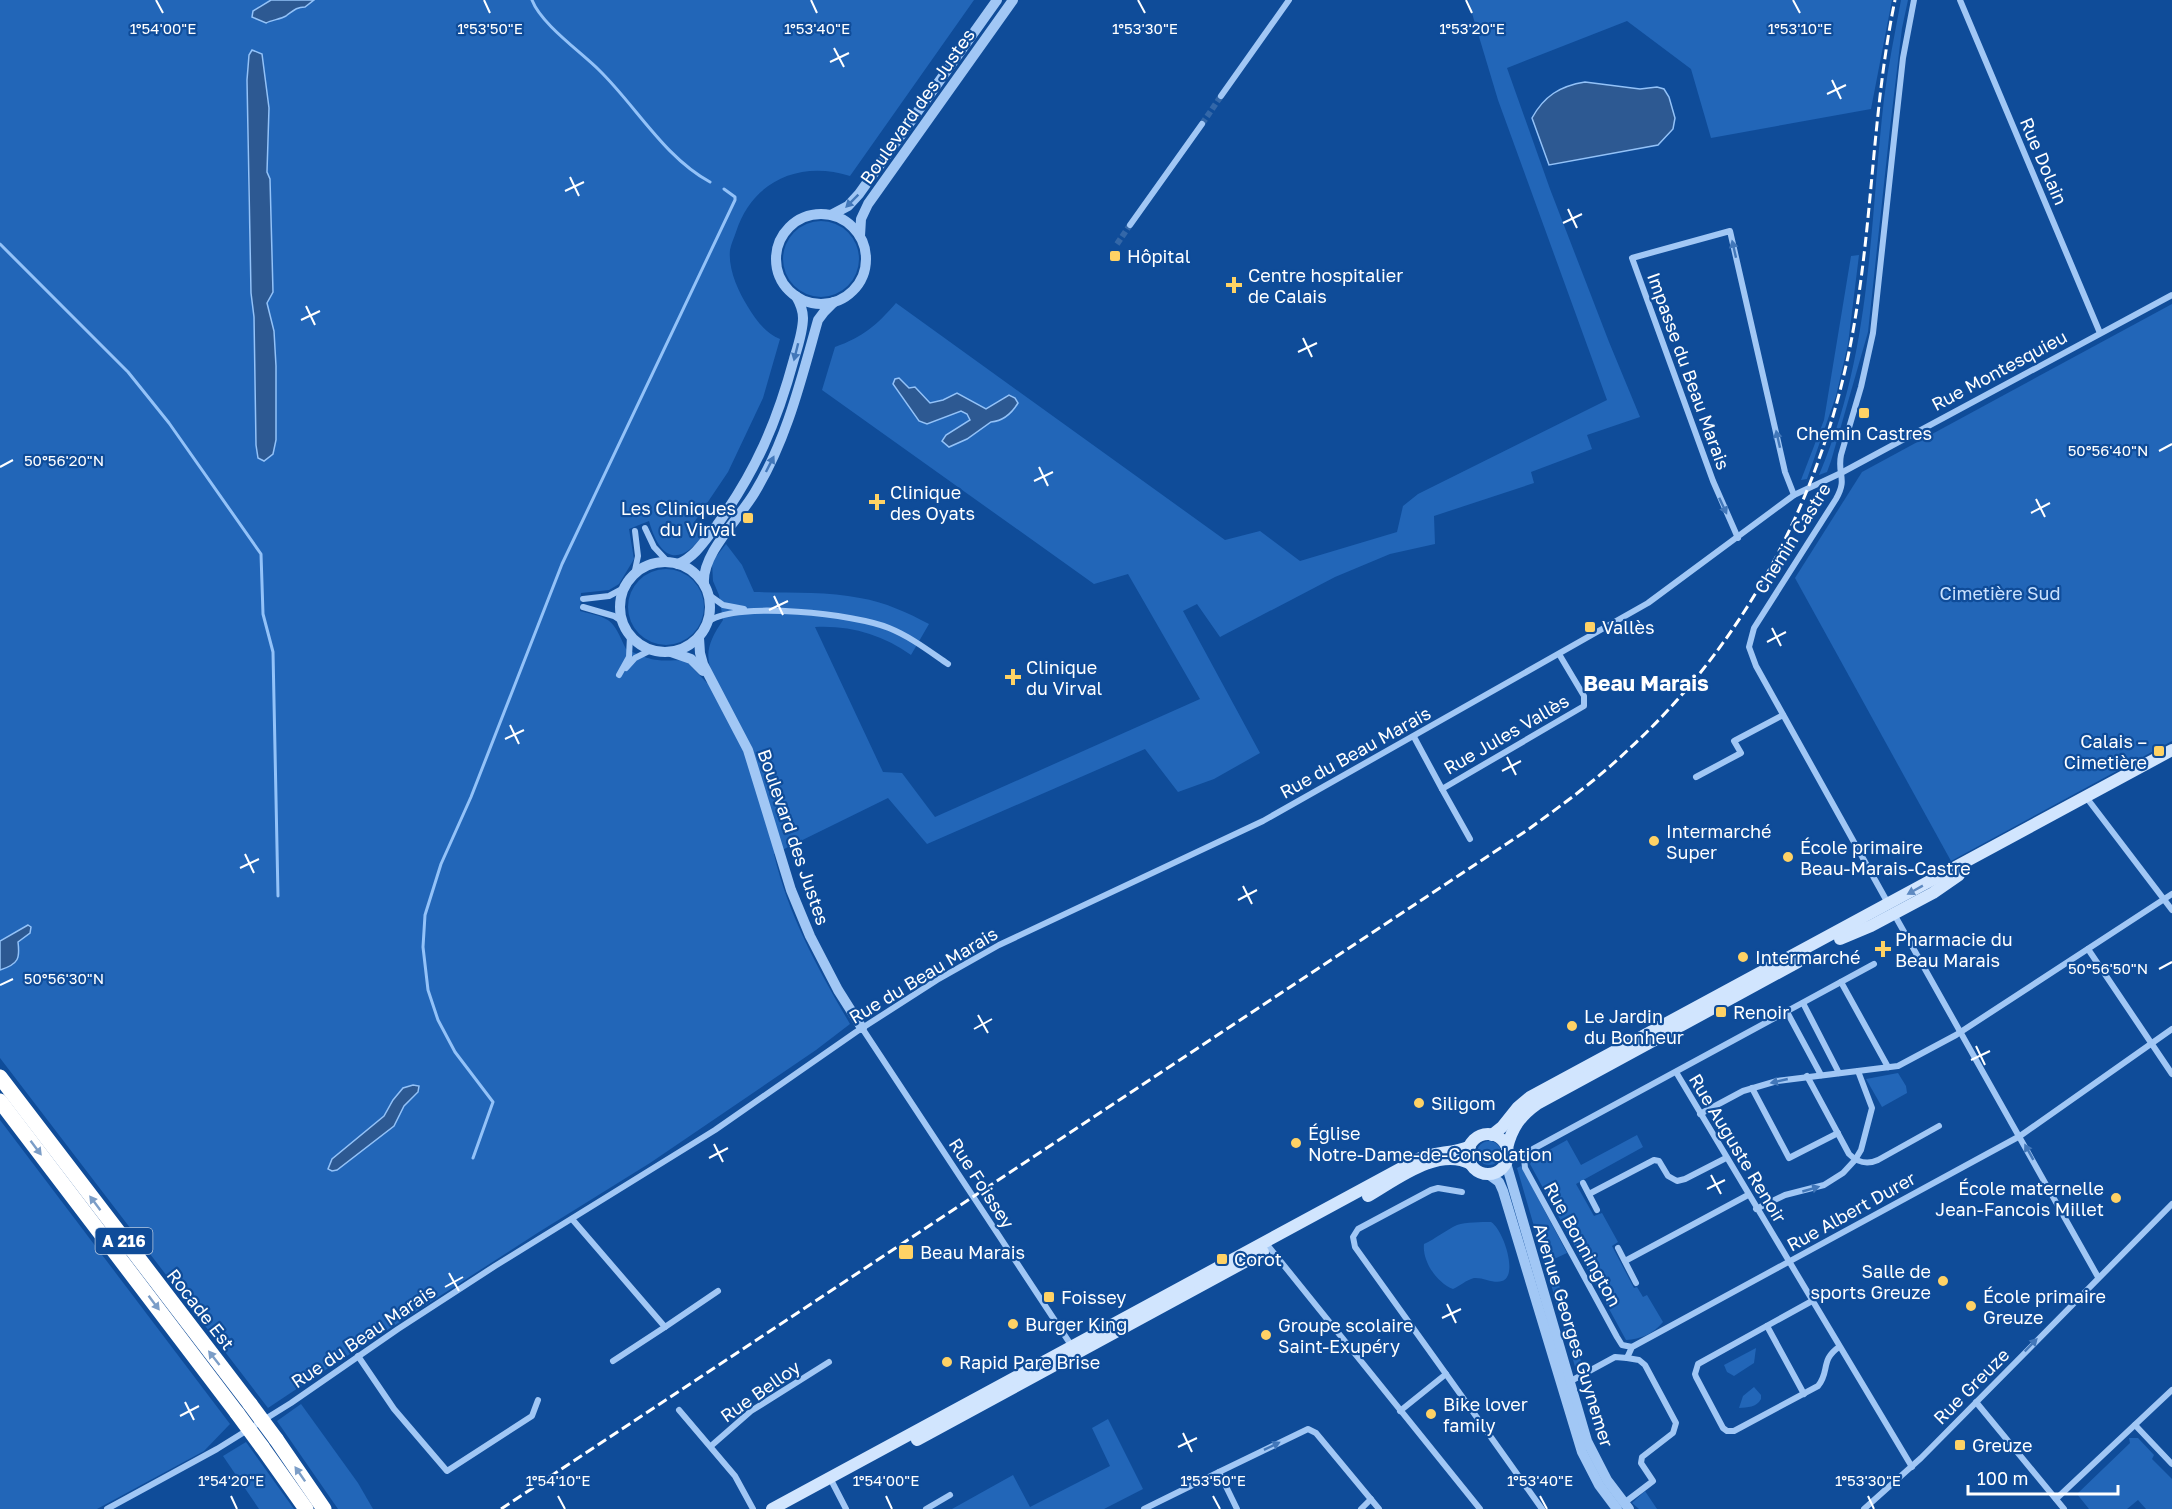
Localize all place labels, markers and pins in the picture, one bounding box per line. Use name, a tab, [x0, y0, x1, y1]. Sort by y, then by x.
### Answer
place label: Hôpital	[1127, 245, 1191, 267]
marker: Hôpital	[1108, 249, 1122, 263]
place label: Centre hospitalier de Calais	[1248, 264, 1403, 307]
marker: Centre hospitalier de Calais	[1225, 276, 1243, 294]
marker: Chemin Castres	[1857, 406, 1871, 420]
place label: Chemin Castres	[1796, 422, 1932, 444]
place label: Clinique des Oyats	[890, 481, 975, 524]
marker: Clinique des Oyats	[868, 493, 886, 511]
place label: Les Cliniques du Virval	[621, 497, 736, 540]
marker: Les Cliniques du Virval	[741, 511, 755, 525]
place label: Vallès	[1602, 616, 1654, 638]
marker: Vallès	[1583, 620, 1597, 634]
place label: Clinique du Virval	[1026, 656, 1103, 699]
marker: Clinique du Virval	[1004, 668, 1022, 686]
place label: Calais – Cimetière	[2064, 730, 2147, 773]
marker: Calais – Cimetière	[2152, 744, 2166, 758]
place label: Intermarché Super	[1666, 820, 1771, 863]
marker: Intermarché Super	[1647, 834, 1661, 848]
place label: École primaire Beau-Marais-Castre	[1800, 836, 1971, 879]
marker: École primaire Beau-Marais-Castre	[1781, 850, 1795, 864]
place label: Pharmacie du Beau Marais	[1895, 928, 2013, 971]
marker: Pharmacie du Beau Marais	[1876, 942, 1890, 956]
place label: Intermarché	[1755, 946, 1860, 968]
marker: Intermarché	[1736, 950, 1750, 964]
place label: Renoir	[1733, 1001, 1789, 1023]
place label: Le Jardin du Bonheur	[1584, 1005, 1684, 1048]
marker: Renoir	[1714, 1005, 1728, 1019]
marker: Le Jardin du Bonheur	[1565, 1019, 1579, 1033]
place label: Siligom	[1431, 1092, 1496, 1114]
marker: Siligom	[1412, 1096, 1426, 1110]
place label: Église Notre-Dame-de-Consolation	[1308, 1122, 1552, 1165]
marker: Église Notre-Dame-de-Consolation	[1289, 1136, 1303, 1150]
place label: École maternelle Jean-Fancois Millet	[1935, 1177, 2104, 1220]
marker: École maternelle Jean-Fancois Millet	[2109, 1191, 2123, 1205]
place label: Beau Marais	[920, 1241, 1025, 1263]
marker: Beau Marais	[897, 1243, 915, 1261]
place label: Corot	[1234, 1248, 1282, 1270]
marker: Corot	[1215, 1252, 1229, 1266]
place label: Salle de sports Greuze	[1810, 1260, 1931, 1303]
marker: Salle de sports Greuze	[1936, 1274, 1950, 1288]
place label: École primaire Greuze	[1983, 1285, 2106, 1328]
place label: Foissey	[1061, 1286, 1126, 1308]
marker: Foissey	[1042, 1290, 1056, 1304]
marker: École primaire Greuze	[1964, 1299, 1978, 1313]
place label: Burger King	[1025, 1313, 1127, 1335]
place label: Groupe scolaire Saint-Exupéry	[1278, 1314, 1413, 1357]
marker: Burger King	[1006, 1317, 1020, 1331]
marker: Groupe scolaire Saint-Exupéry	[1259, 1328, 1273, 1342]
place label: Rapid Pare Brise	[959, 1351, 1100, 1373]
marker: Rapid Pare Brise	[940, 1355, 954, 1369]
place label: Bike lover family	[1443, 1393, 1528, 1436]
marker: Bike lover family	[1424, 1407, 1438, 1421]
place label: Greuze	[1972, 1434, 2032, 1456]
marker: Greuze	[1953, 1438, 1967, 1452]

